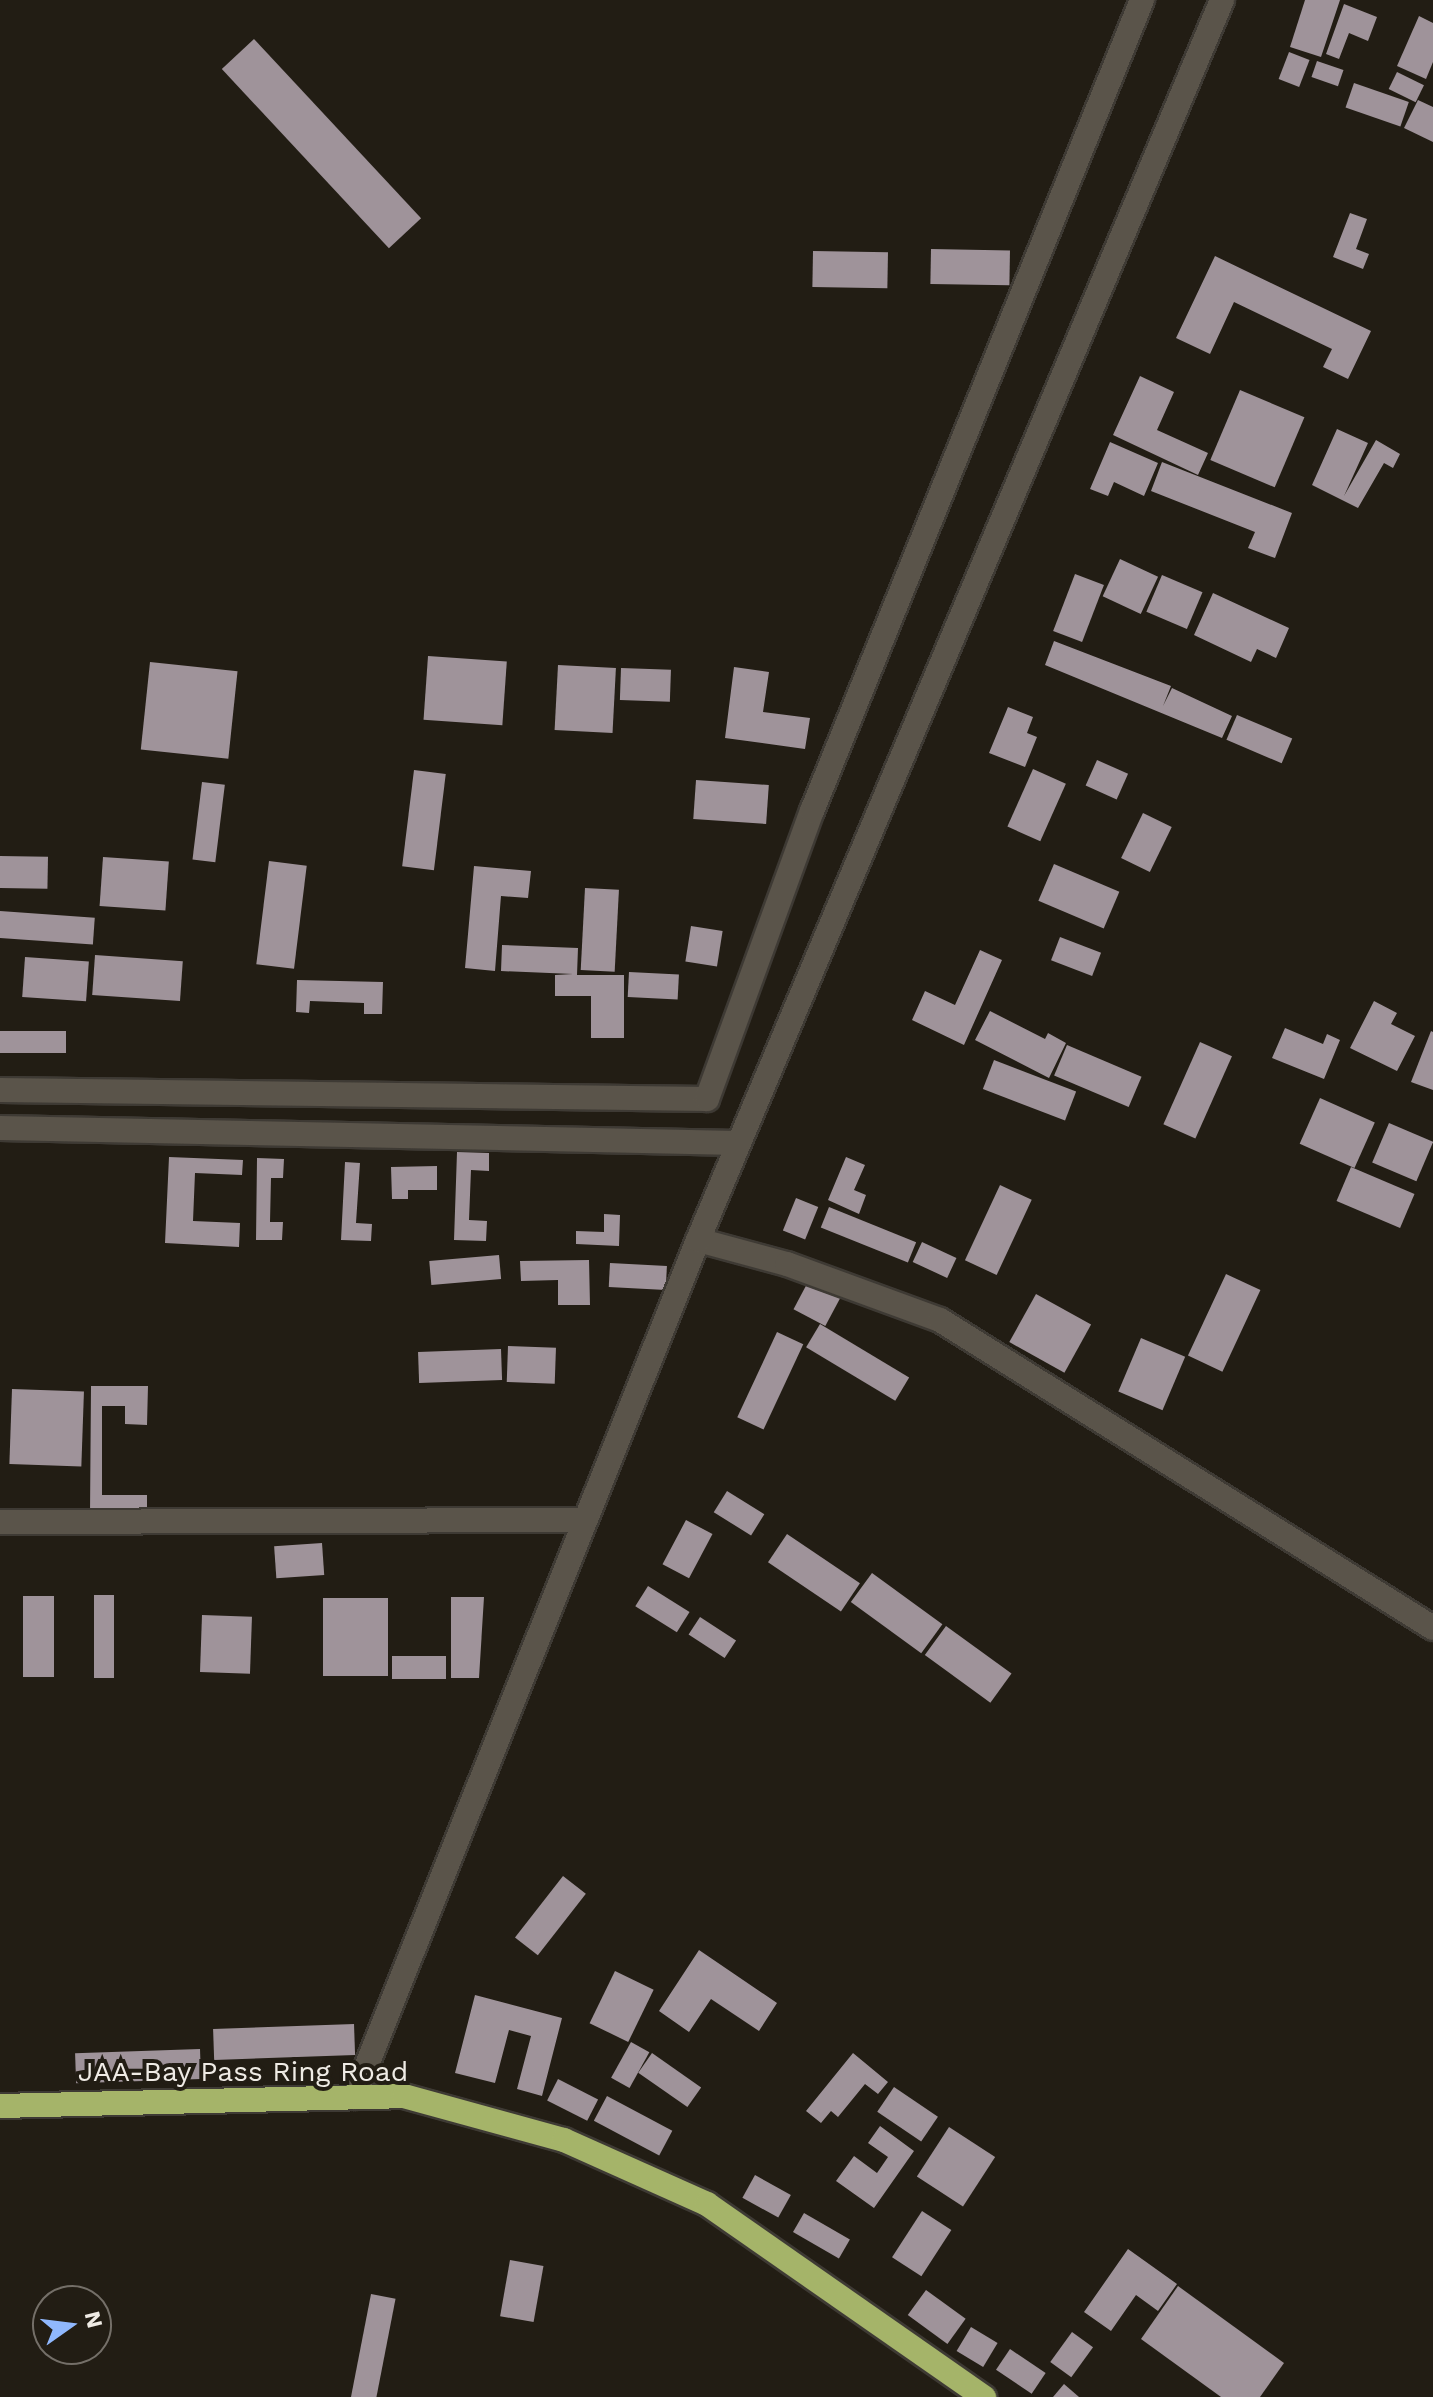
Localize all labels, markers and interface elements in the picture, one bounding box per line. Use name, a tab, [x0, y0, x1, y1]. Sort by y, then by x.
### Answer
street label: JAA-Bay Pass Ring Road	[77, 2055, 409, 2089]
north arrow	[32, 2285, 112, 2365]
text: N	[80, 2309, 108, 2330]

